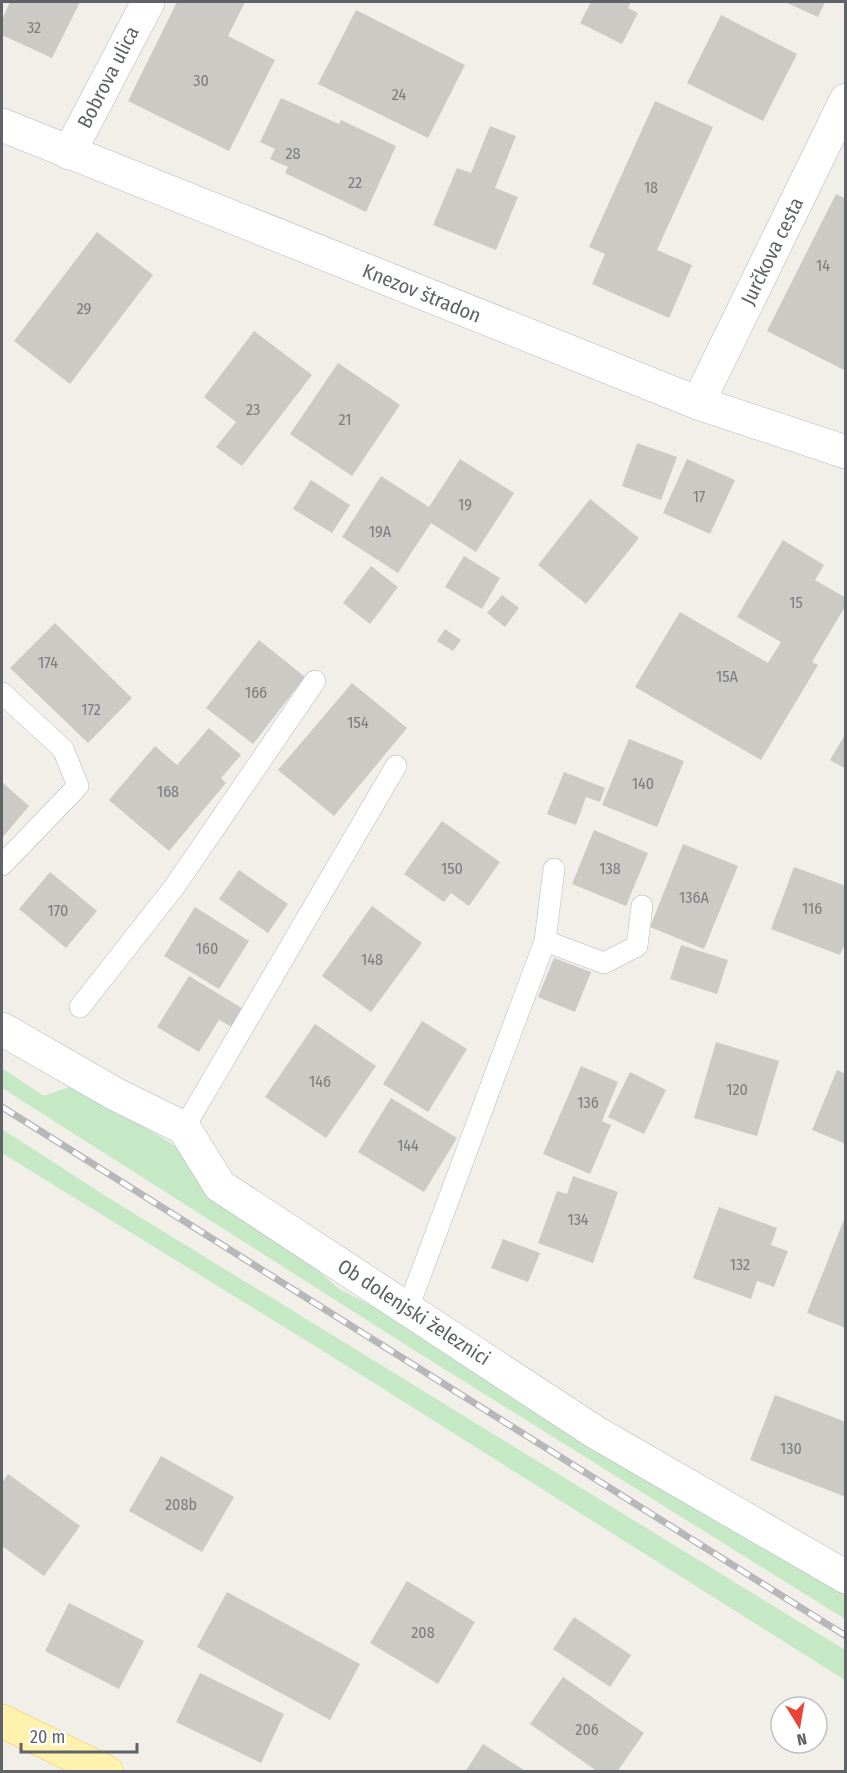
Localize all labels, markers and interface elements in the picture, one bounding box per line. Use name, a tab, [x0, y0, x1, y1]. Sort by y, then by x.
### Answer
house number: 32	[27, 18, 41, 37]
street label: Bobrova ulica	[72, 22, 144, 132]
house number: 30	[193, 71, 209, 90]
house number: 24	[392, 85, 406, 104]
house number: 28	[285, 144, 301, 163]
house number: 22	[348, 173, 362, 192]
house number: 18	[644, 178, 658, 197]
street label: Jurčkova cesta	[736, 193, 808, 309]
house number: 14	[816, 256, 830, 275]
street label: Knezov štradon	[359, 258, 485, 328]
house number: 29	[77, 299, 92, 318]
house number: 23	[246, 400, 260, 419]
house number: 21	[339, 410, 351, 429]
house number: 17	[693, 487, 706, 506]
house number: 19	[458, 495, 472, 514]
house number: 19A	[369, 522, 392, 541]
house number: 15	[789, 593, 803, 612]
house number: 174	[38, 653, 58, 672]
house number: 15A	[716, 667, 739, 686]
house number: 166	[245, 683, 267, 702]
house number: 172	[81, 700, 101, 719]
house number: 154	[347, 713, 369, 732]
house number: 140	[632, 774, 654, 793]
house number: 168	[157, 782, 179, 801]
house number: 150	[441, 859, 463, 878]
house number: 138	[599, 859, 621, 878]
house number: 136A	[679, 888, 709, 907]
house number: 116	[802, 899, 822, 918]
house number: 170	[48, 901, 68, 920]
house number: 160	[196, 939, 218, 958]
house number: 148	[361, 950, 383, 969]
house number: 146	[309, 1072, 331, 1091]
house number: 120	[726, 1080, 748, 1099]
house number: 136	[577, 1093, 599, 1112]
house number: 144	[397, 1136, 419, 1155]
house number: 134	[567, 1210, 589, 1229]
street label: Ob dolenjski železnici	[333, 1254, 495, 1370]
house number: 132	[730, 1255, 750, 1274]
house number: 130	[780, 1439, 802, 1458]
house number: 208b	[165, 1495, 197, 1514]
house number: 208	[411, 1623, 435, 1642]
north arrow	[769, 1695, 829, 1755]
scale bar	[21, 1716, 136, 1754]
house number: 206	[575, 1720, 599, 1739]
text: 20 m	[30, 1726, 65, 1748]
text: N	[795, 1729, 808, 1749]

